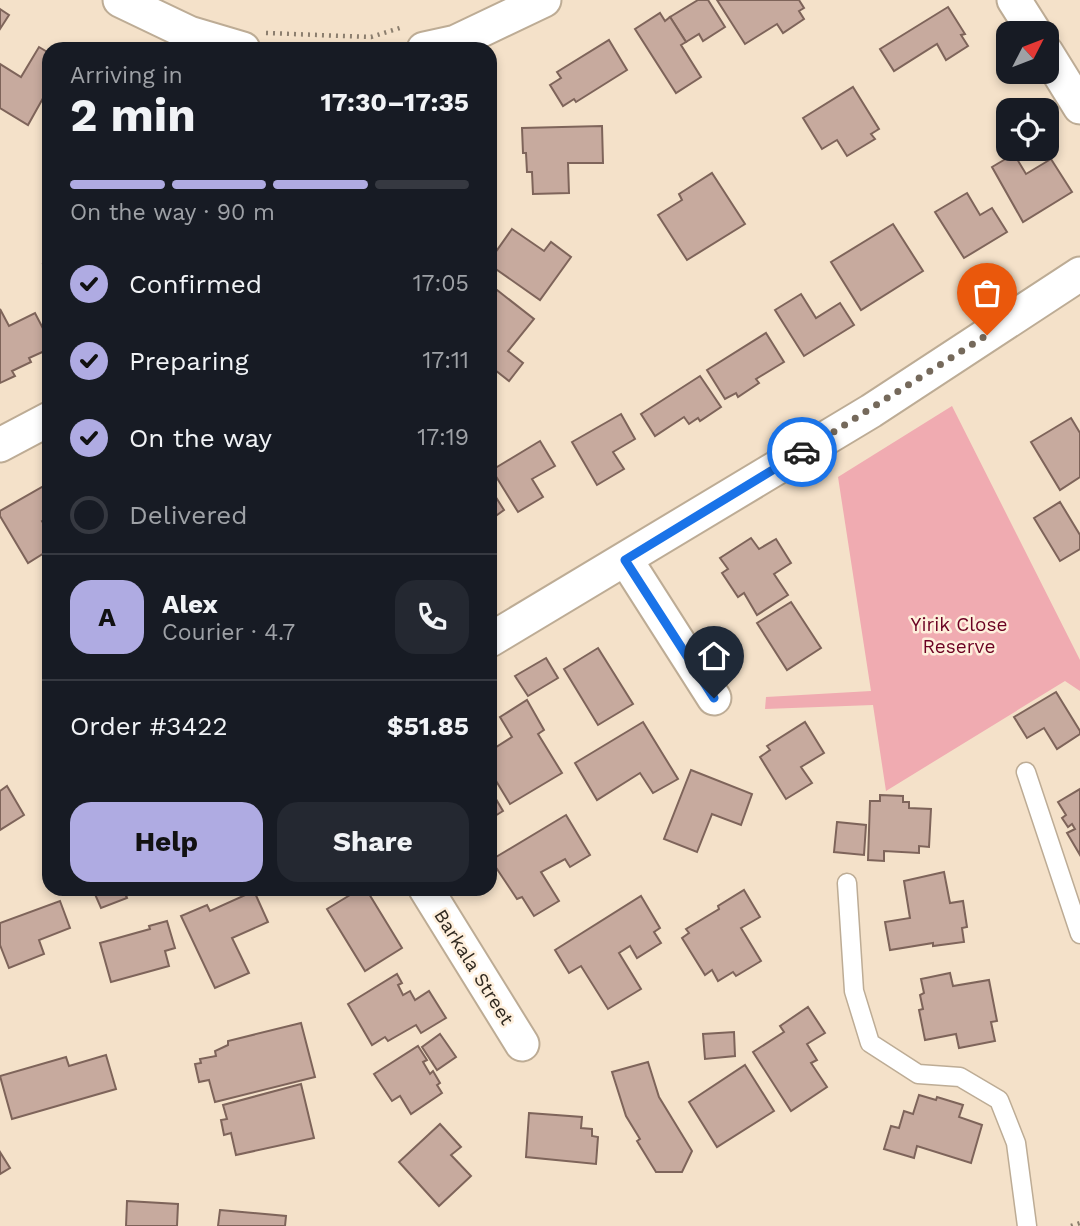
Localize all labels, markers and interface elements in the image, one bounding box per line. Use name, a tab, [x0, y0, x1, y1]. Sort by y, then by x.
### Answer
north arrow	[996, 21, 1059, 84]
map controls	[996, 21, 1059, 161]
text: Arriving in	[70, 62, 183, 89]
text: 17:30–17:35	[321, 87, 469, 117]
text: 2 min	[70, 88, 196, 142]
button: locate	[996, 98, 1059, 161]
text: On the way · 90 m	[70, 199, 275, 226]
pin	[957, 263, 1017, 335]
icon: check	[70, 265, 108, 303]
text: Confirmed	[129, 269, 262, 299]
text: 17:05	[413, 270, 469, 297]
icon: bag	[968, 274, 1006, 312]
icon: check	[70, 342, 108, 380]
text: Preparing	[129, 346, 249, 376]
text: 17:11	[422, 347, 469, 374]
courier	[767, 417, 837, 487]
icon: check	[70, 419, 108, 457]
text: On the way	[129, 423, 272, 453]
text: 17:19	[417, 424, 469, 451]
icon: car	[783, 433, 821, 471]
text: Delivered	[129, 500, 248, 530]
button: phone	[395, 580, 469, 654]
text: Alex	[162, 589, 218, 619]
text: A	[98, 602, 116, 632]
park label: Yirik Close Reserve	[911, 613, 1007, 658]
text: Courier · 4.7	[162, 619, 295, 646]
pin	[684, 626, 744, 698]
icon: home	[695, 637, 733, 675]
text: Order #3422	[70, 711, 228, 741]
text: $51.85	[387, 711, 469, 741]
button: Help	[70, 802, 263, 882]
button: Share	[277, 802, 469, 882]
street label: Barkala Street	[429, 905, 519, 1029]

